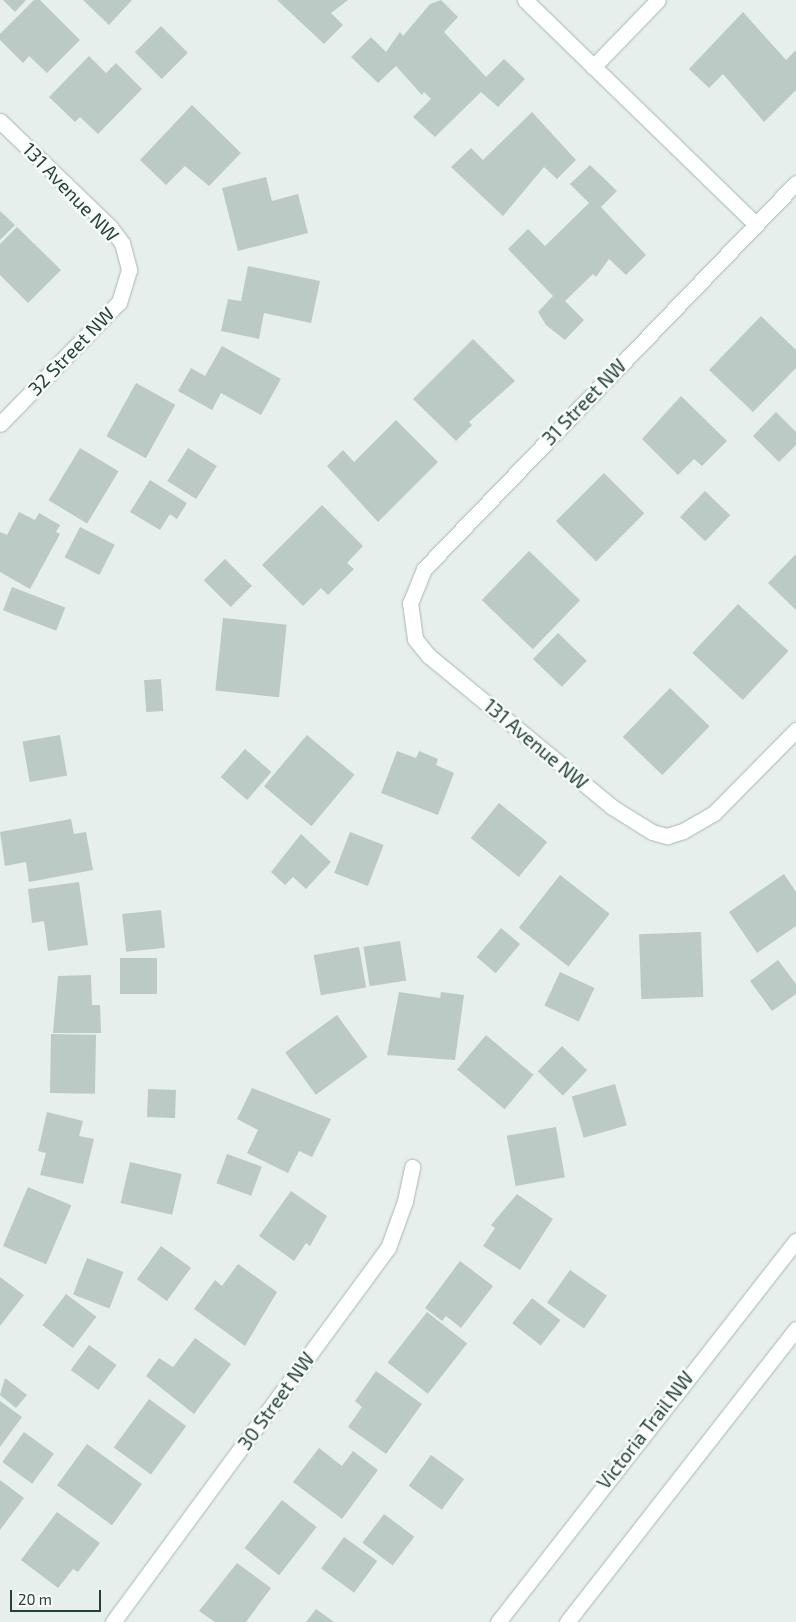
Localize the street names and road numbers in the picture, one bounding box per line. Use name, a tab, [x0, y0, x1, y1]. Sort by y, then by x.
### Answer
street label: 131 Avenue NW	[18, 138, 124, 246]
street label: 32 Street NW	[23, 302, 119, 400]
street label: 31 Street NW	[537, 354, 631, 450]
street label: 131 Avenue NW	[479, 694, 593, 794]
street label: 30 Street NW	[233, 1348, 319, 1454]
street label: Victoria Trail NW	[592, 1366, 698, 1494]

